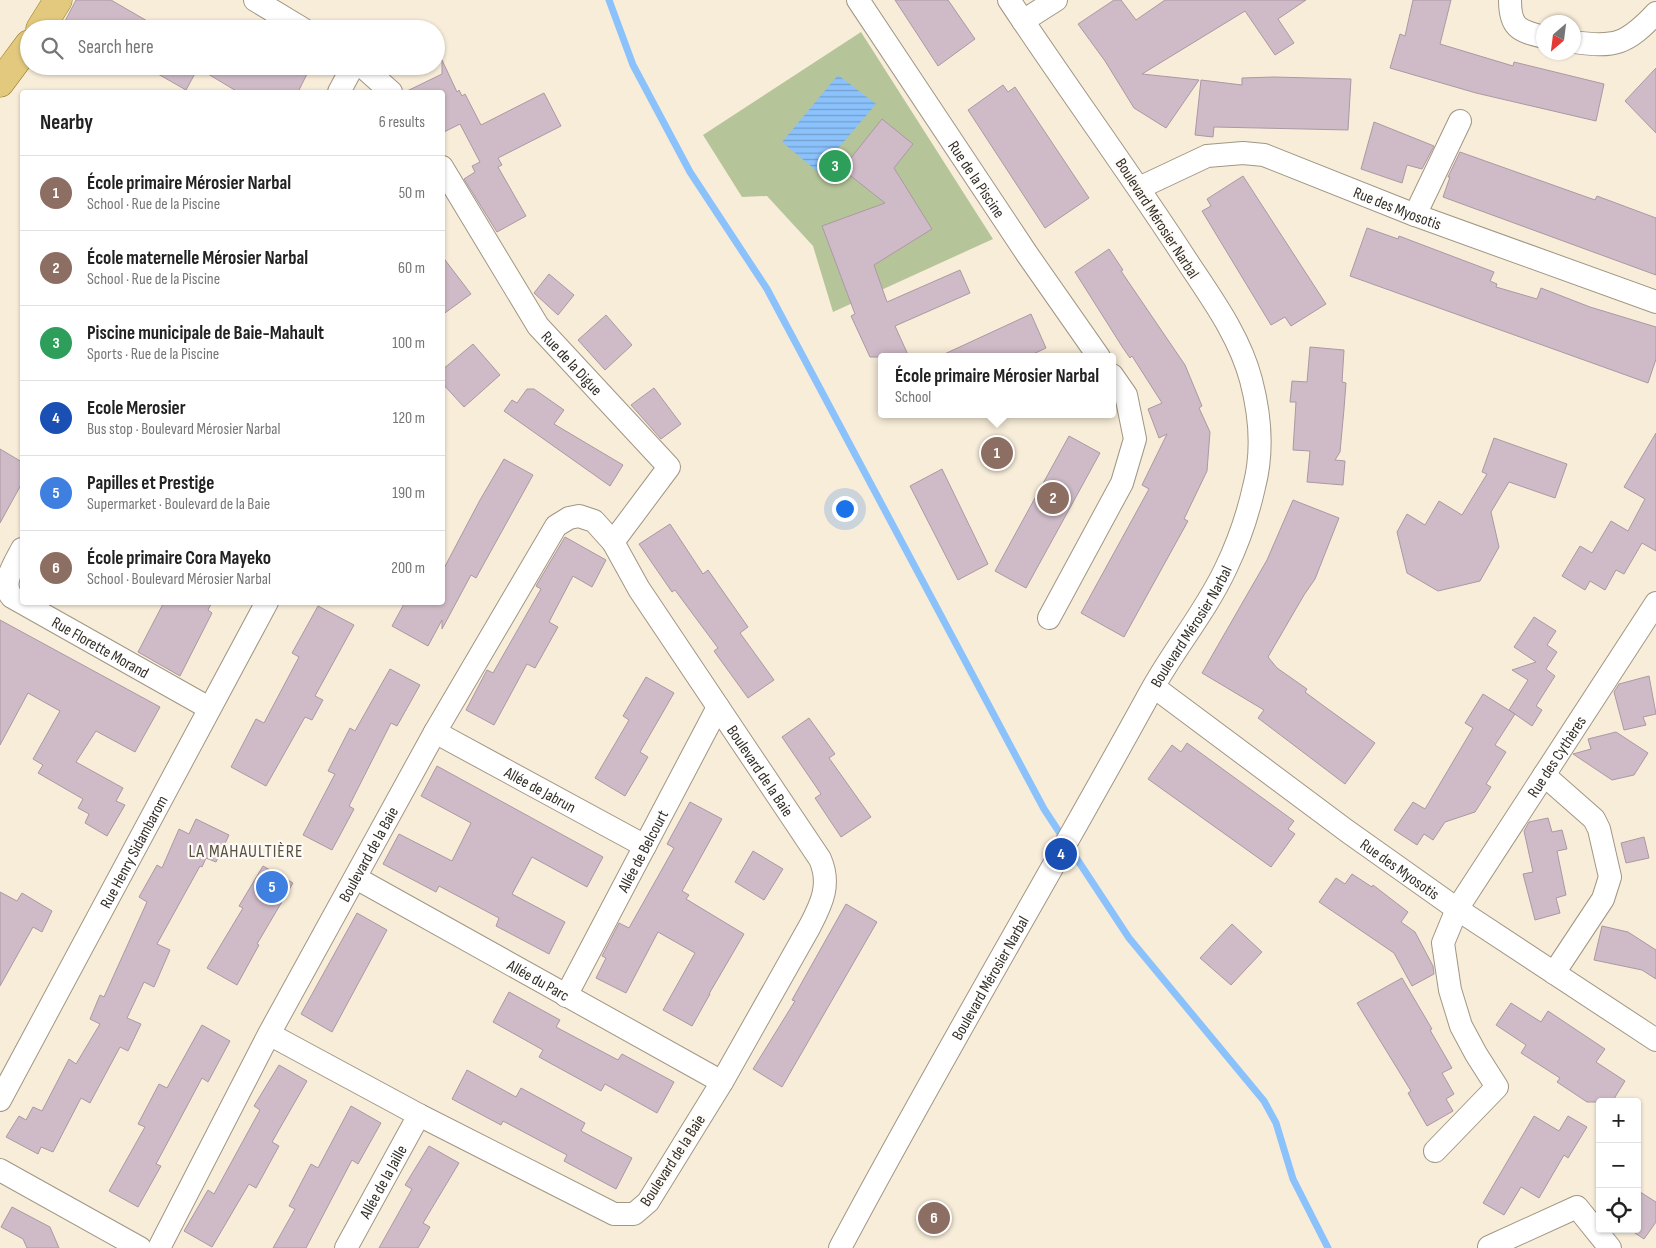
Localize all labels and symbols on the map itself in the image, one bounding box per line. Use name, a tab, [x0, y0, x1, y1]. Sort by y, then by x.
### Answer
north arrow	[1536, 15, 1581, 60]
street label: Rue de la Piscine	[943, 138, 1008, 222]
pin: 3	[819, 147, 851, 185]
street label: Boulevard Mérosier Narbal	[1111, 155, 1203, 282]
street label: Rue des Myosotis	[1350, 183, 1444, 235]
street label: Rue de la Digue	[537, 328, 606, 400]
pin: 1	[981, 434, 1013, 472]
pin: 2	[1037, 479, 1069, 517]
your location	[832, 496, 858, 522]
street label: Boulevard Mérosier Narbal	[1147, 563, 1237, 691]
street label: Rue Florette Morand	[48, 613, 152, 683]
street label: Rue des Cythères	[1524, 713, 1591, 801]
street label: Boulevard de la Baie	[722, 722, 797, 821]
street label: Allée de Jabrun	[500, 763, 579, 818]
street label: Rue Henry Sidambarom	[97, 793, 172, 912]
street label: Boulevard de la Baie	[335, 804, 403, 906]
street label: Allée de Belcourt	[614, 807, 673, 897]
pin: 4	[1045, 835, 1077, 873]
street label: Rue des Myosotis	[1356, 835, 1443, 905]
district label: LA MAHAULTIÈRE	[188, 841, 304, 862]
pin: 5	[256, 868, 288, 906]
street label: Boulevard Mérosier Narbal	[948, 913, 1034, 1044]
street label: Allée du Parc	[503, 956, 572, 1006]
street label: Boulevard de la Baie	[637, 1111, 710, 1210]
street label: Allée de la Jaille	[356, 1142, 412, 1223]
pin: 6	[918, 1199, 950, 1237]

